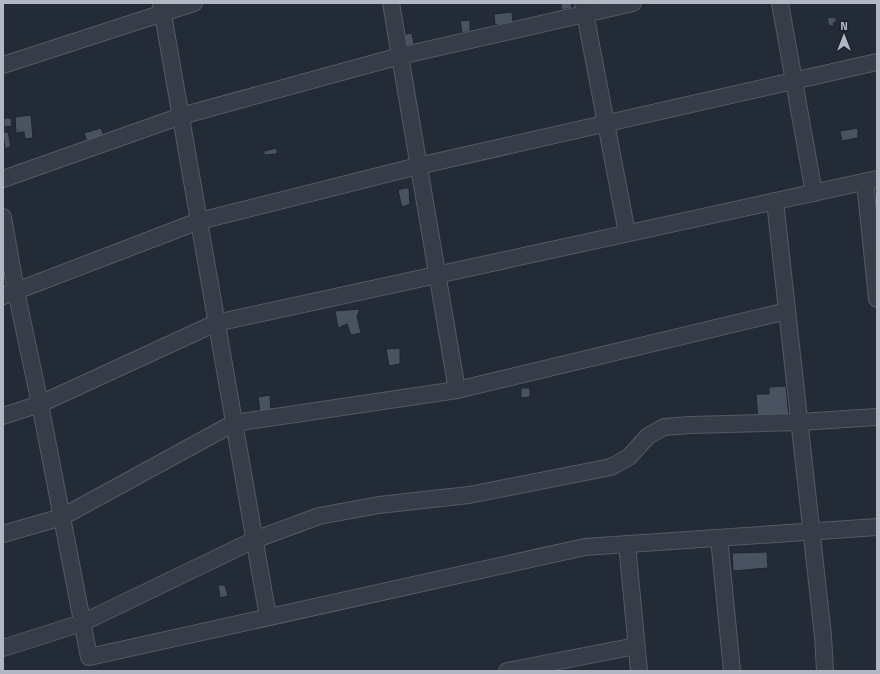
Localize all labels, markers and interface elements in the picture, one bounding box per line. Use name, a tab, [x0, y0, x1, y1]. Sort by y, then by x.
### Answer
north arrow	[824, 16, 864, 56]
text: N	[840, 18, 848, 34]

